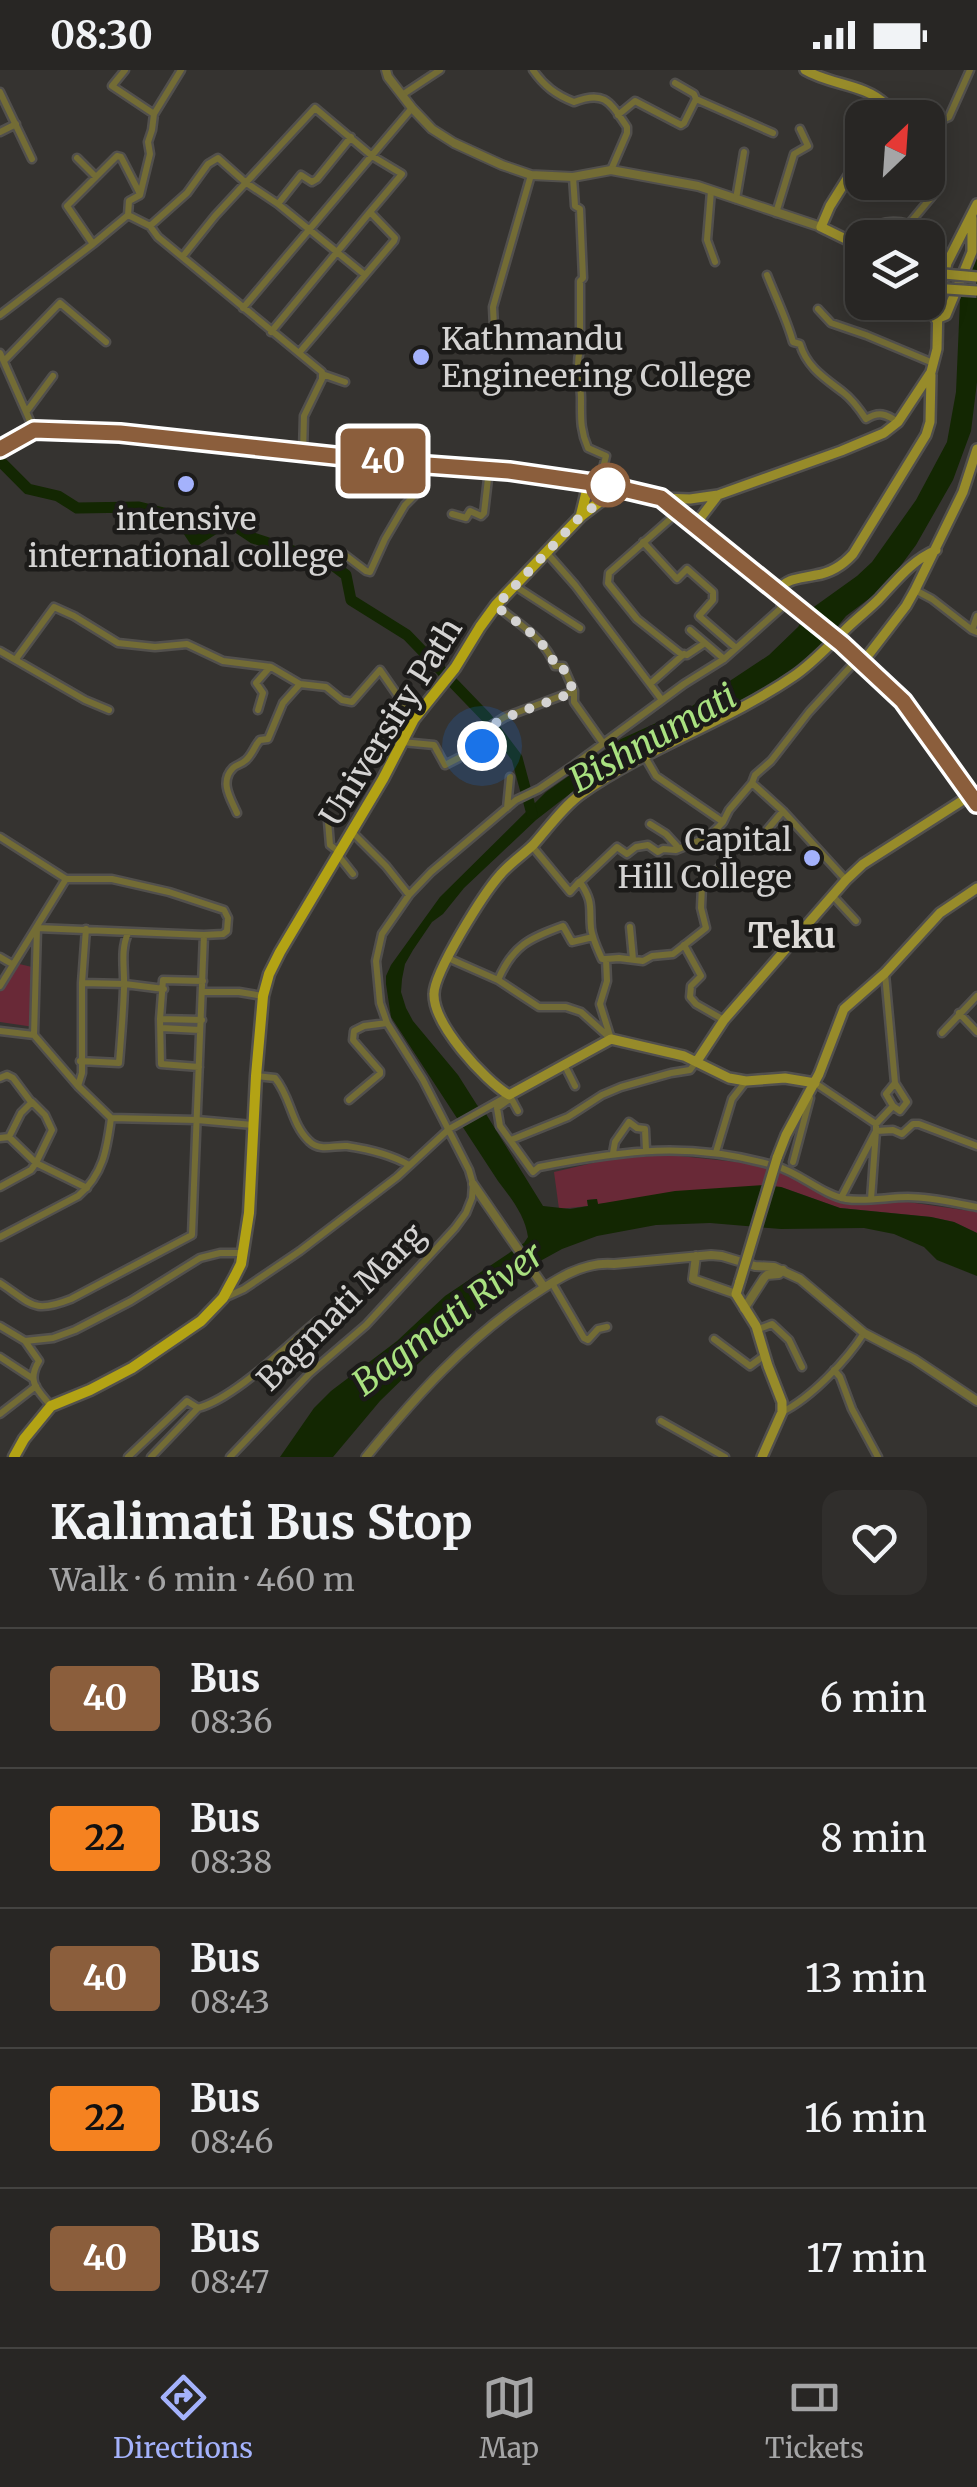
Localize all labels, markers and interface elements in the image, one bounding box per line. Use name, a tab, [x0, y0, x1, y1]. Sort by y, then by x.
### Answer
text: 08:30	[50, 12, 153, 59]
north arrow	[845, 100, 945, 200]
map controls	[845, 100, 945, 320]
button: layers	[845, 220, 945, 320]
place label: Kathmandu Engineering College	[441, 319, 751, 396]
marker: Kathmandu Engineering College	[410, 346, 432, 368]
line badge: 40	[338, 428, 428, 494]
text: 40	[361, 439, 405, 483]
unlabelled marker	[587, 464, 629, 506]
marker: intensive international college	[175, 473, 197, 495]
place label: intensive international college	[28, 499, 344, 576]
street label: University Path	[311, 611, 471, 833]
water label: Bishnumati	[562, 674, 744, 802]
your location	[457, 721, 507, 771]
place label: Capital Hill College	[617, 820, 792, 897]
marker: Capital Hill College	[801, 847, 823, 869]
district label: Teku	[748, 914, 836, 958]
street label: Bagmati Marg	[249, 1215, 433, 1399]
water label: Bagmati River	[344, 1232, 553, 1405]
button: heart	[822, 1490, 927, 1595]
text: Kalimati Bus Stop	[50, 1492, 472, 1552]
text: Walk · 6 min · 460 m	[50, 1560, 355, 1600]
text: Bus	[190, 1655, 260, 1702]
text: 6 min	[820, 1675, 927, 1722]
text: 40	[83, 1676, 127, 1720]
text: 08:36	[190, 1702, 273, 1742]
text: Bus	[190, 1795, 260, 1842]
text: 8 min	[820, 1815, 927, 1862]
text: 22	[85, 1816, 125, 1860]
text: 08:38	[190, 1842, 272, 1882]
text: Bus	[190, 1935, 260, 1982]
text: 13 min	[805, 1955, 927, 2002]
text: 40	[83, 1956, 127, 2000]
text: 08:43	[190, 1982, 270, 2022]
text: Bus	[190, 2075, 260, 2122]
text: 16 min	[804, 2095, 927, 2142]
text: 22	[85, 2096, 125, 2140]
text: 08:46	[190, 2122, 274, 2162]
text: Bus	[190, 2215, 260, 2262]
text: 17 min	[806, 2235, 927, 2282]
text: 40	[83, 2236, 127, 2280]
text: 08:47	[190, 2262, 270, 2302]
tab: Directions	[113, 2370, 253, 2466]
tab: Map	[479, 2370, 539, 2466]
tab: Tickets	[765, 2370, 864, 2466]

